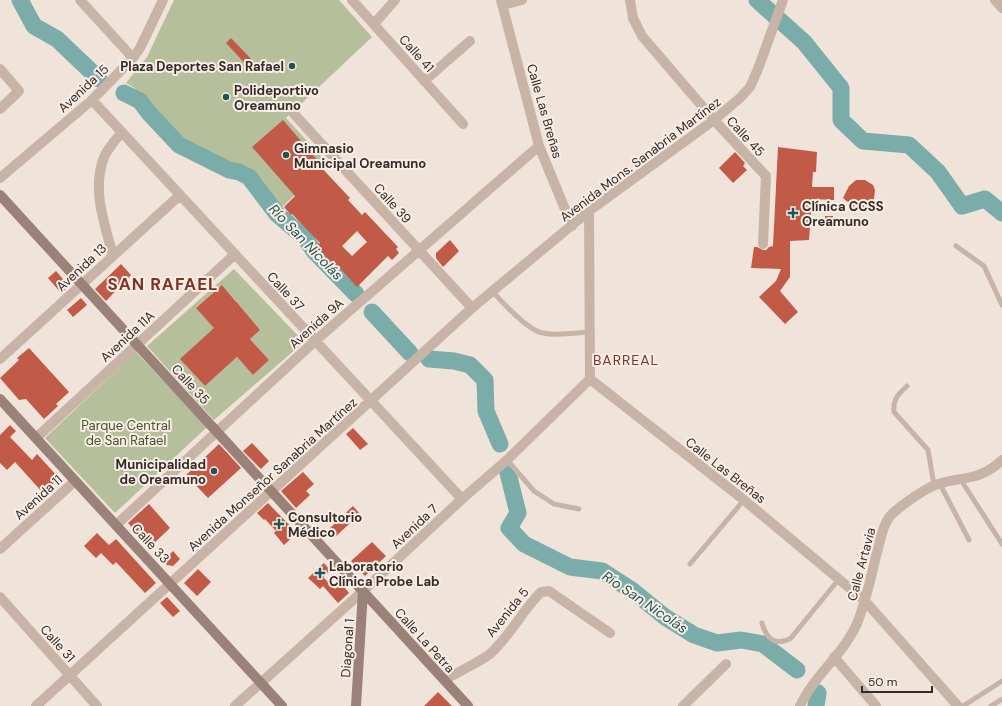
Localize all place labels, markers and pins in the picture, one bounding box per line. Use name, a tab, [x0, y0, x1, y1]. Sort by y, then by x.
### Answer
place label: Plaza Deportes San Rafael	[120, 58, 284, 75]
marker: Plaza Deportes San Rafael	[287, 61, 297, 71]
place label: Polideportivo Oreamuno	[234, 82, 319, 114]
marker: Polideportivo Oreamuno	[221, 92, 231, 102]
place label: Gimnasio Municipal Oreamuno	[294, 140, 426, 172]
marker: Gimnasio Municipal Oreamuno	[281, 150, 291, 160]
place label: Clínica CCSS Oreamuno	[802, 198, 884, 230]
marker: Clínica CCSS Oreamuno	[787, 207, 799, 219]
place label: Municipalidad de Oreamuno	[116, 456, 206, 488]
marker: Municipalidad de Oreamuno	[209, 466, 219, 476]
place label: Consultorio Médico	[288, 509, 362, 541]
marker: Consultorio Médico	[273, 518, 285, 530]
place label: Laboratorio Clínica Probe Lab	[329, 558, 440, 590]
marker: Laboratorio Clínica Probe Lab	[314, 567, 326, 579]

